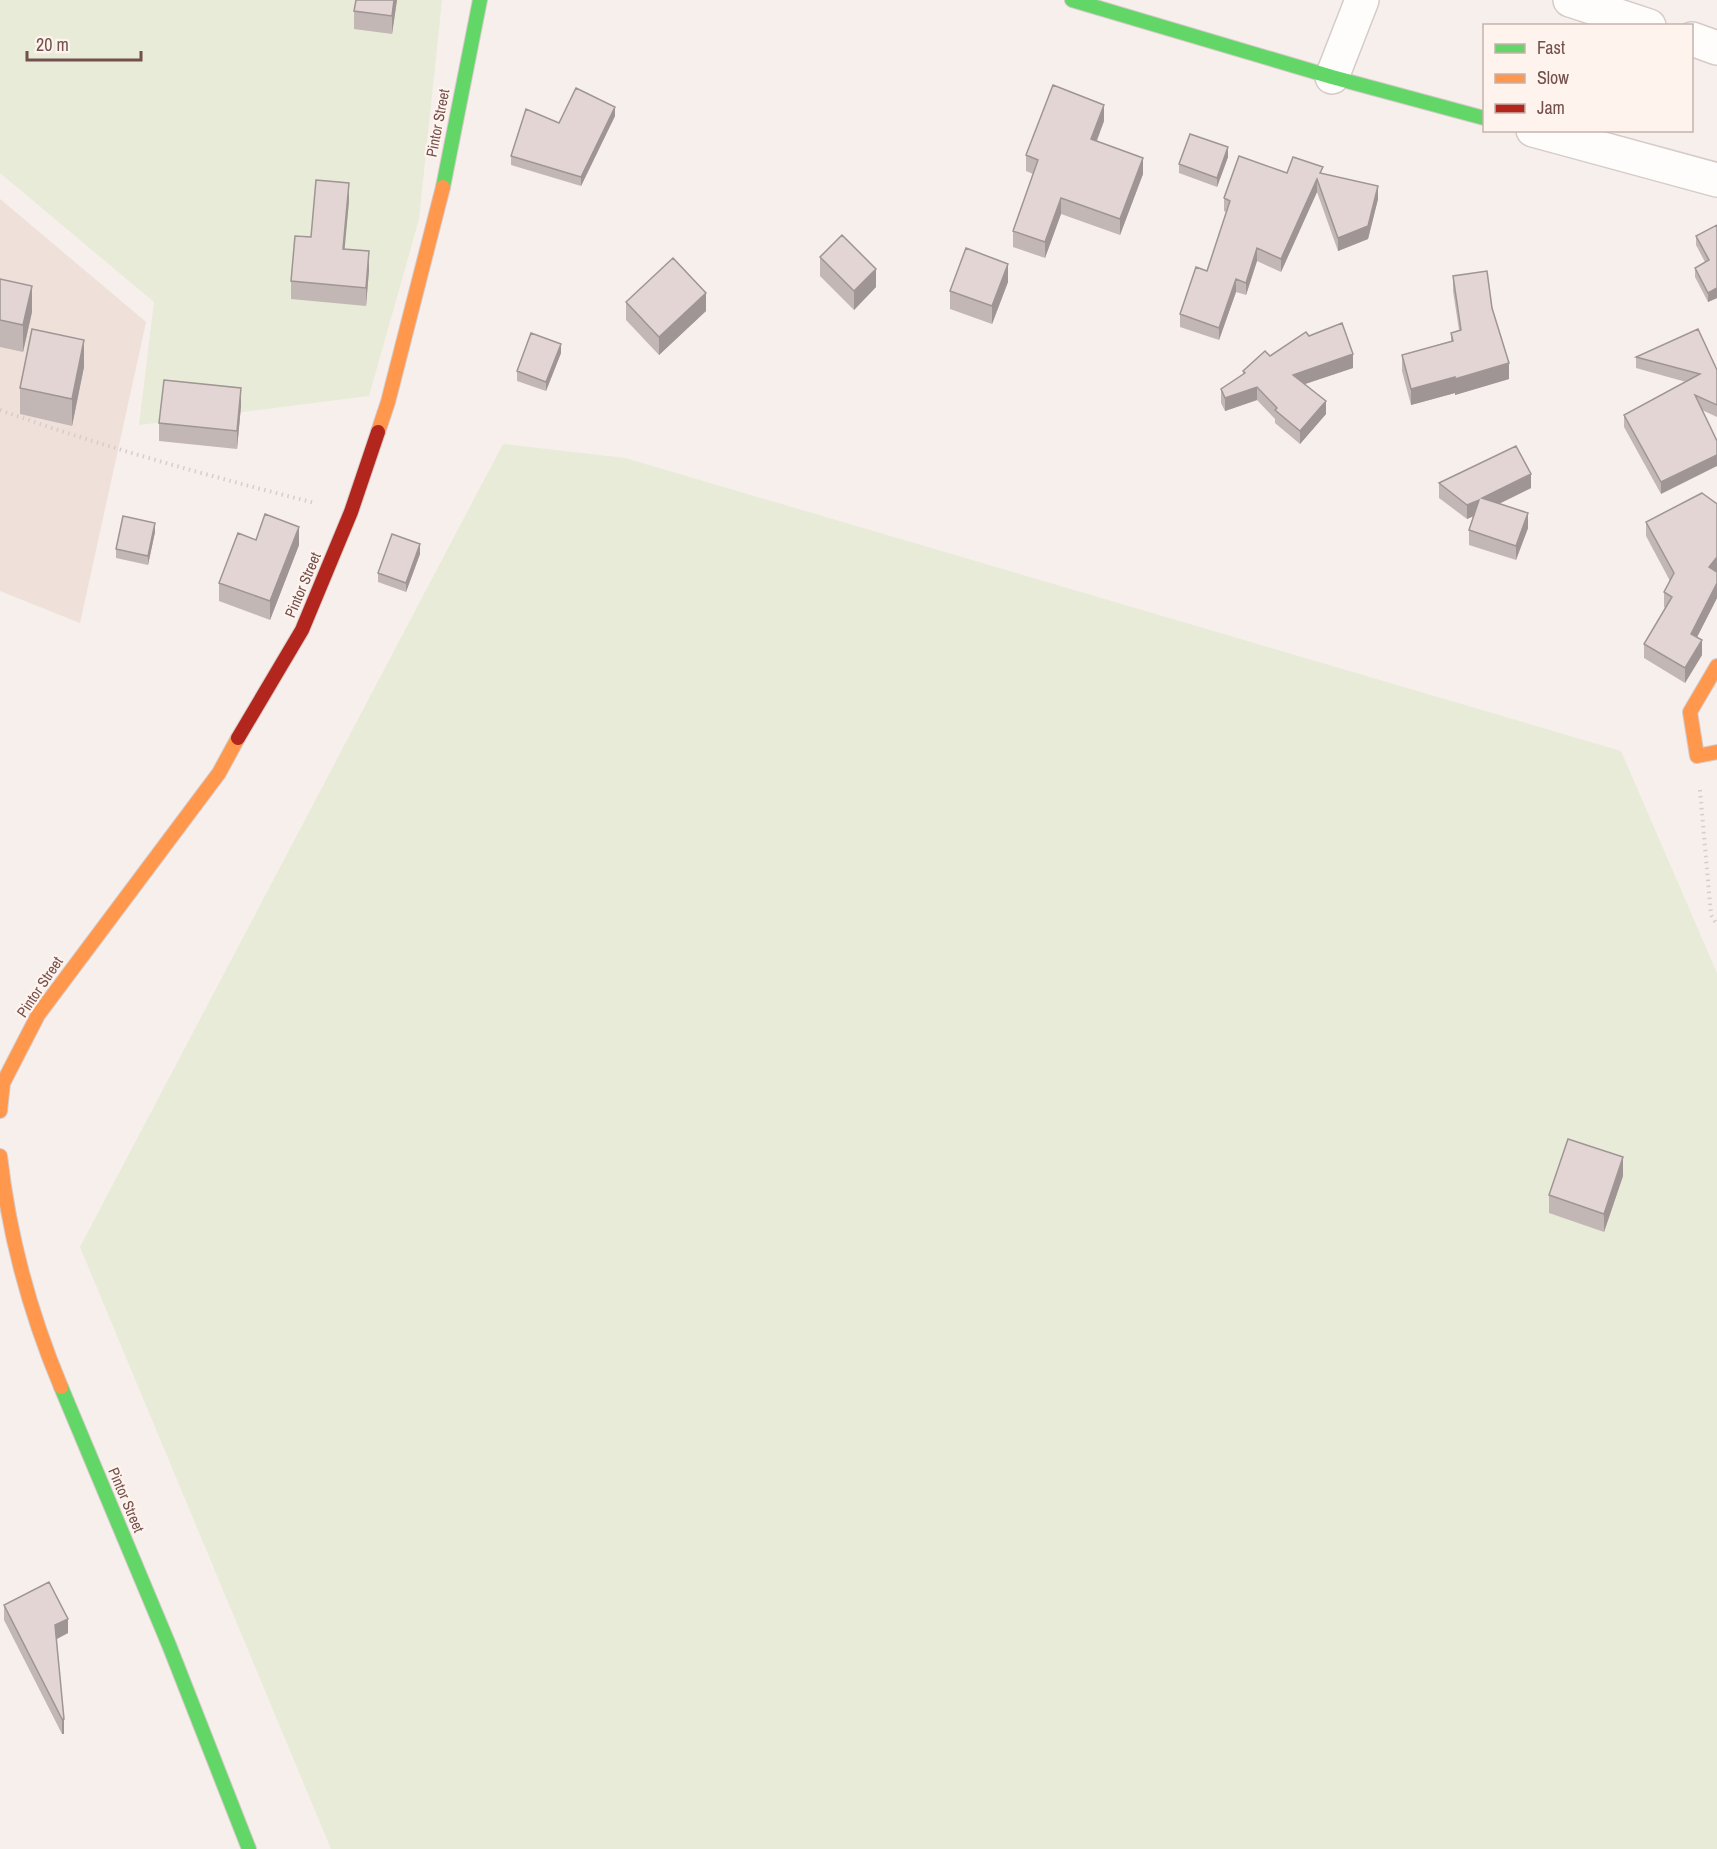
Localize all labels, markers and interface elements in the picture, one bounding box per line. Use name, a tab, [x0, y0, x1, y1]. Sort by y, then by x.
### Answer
scale bar	[27, 24, 141, 62]
legend	[1483, 24, 1693, 132]
text: 20 m	[36, 32, 69, 57]
text: Fast	[1537, 35, 1565, 60]
text: Slow	[1537, 65, 1569, 90]
street label: Pintor Street	[421, 86, 455, 159]
text: Jam	[1537, 95, 1565, 120]
street label: Pintor Street	[279, 548, 326, 621]
street label: Pintor Street	[12, 952, 68, 1021]
street label: Pintor Street	[103, 1464, 150, 1536]

